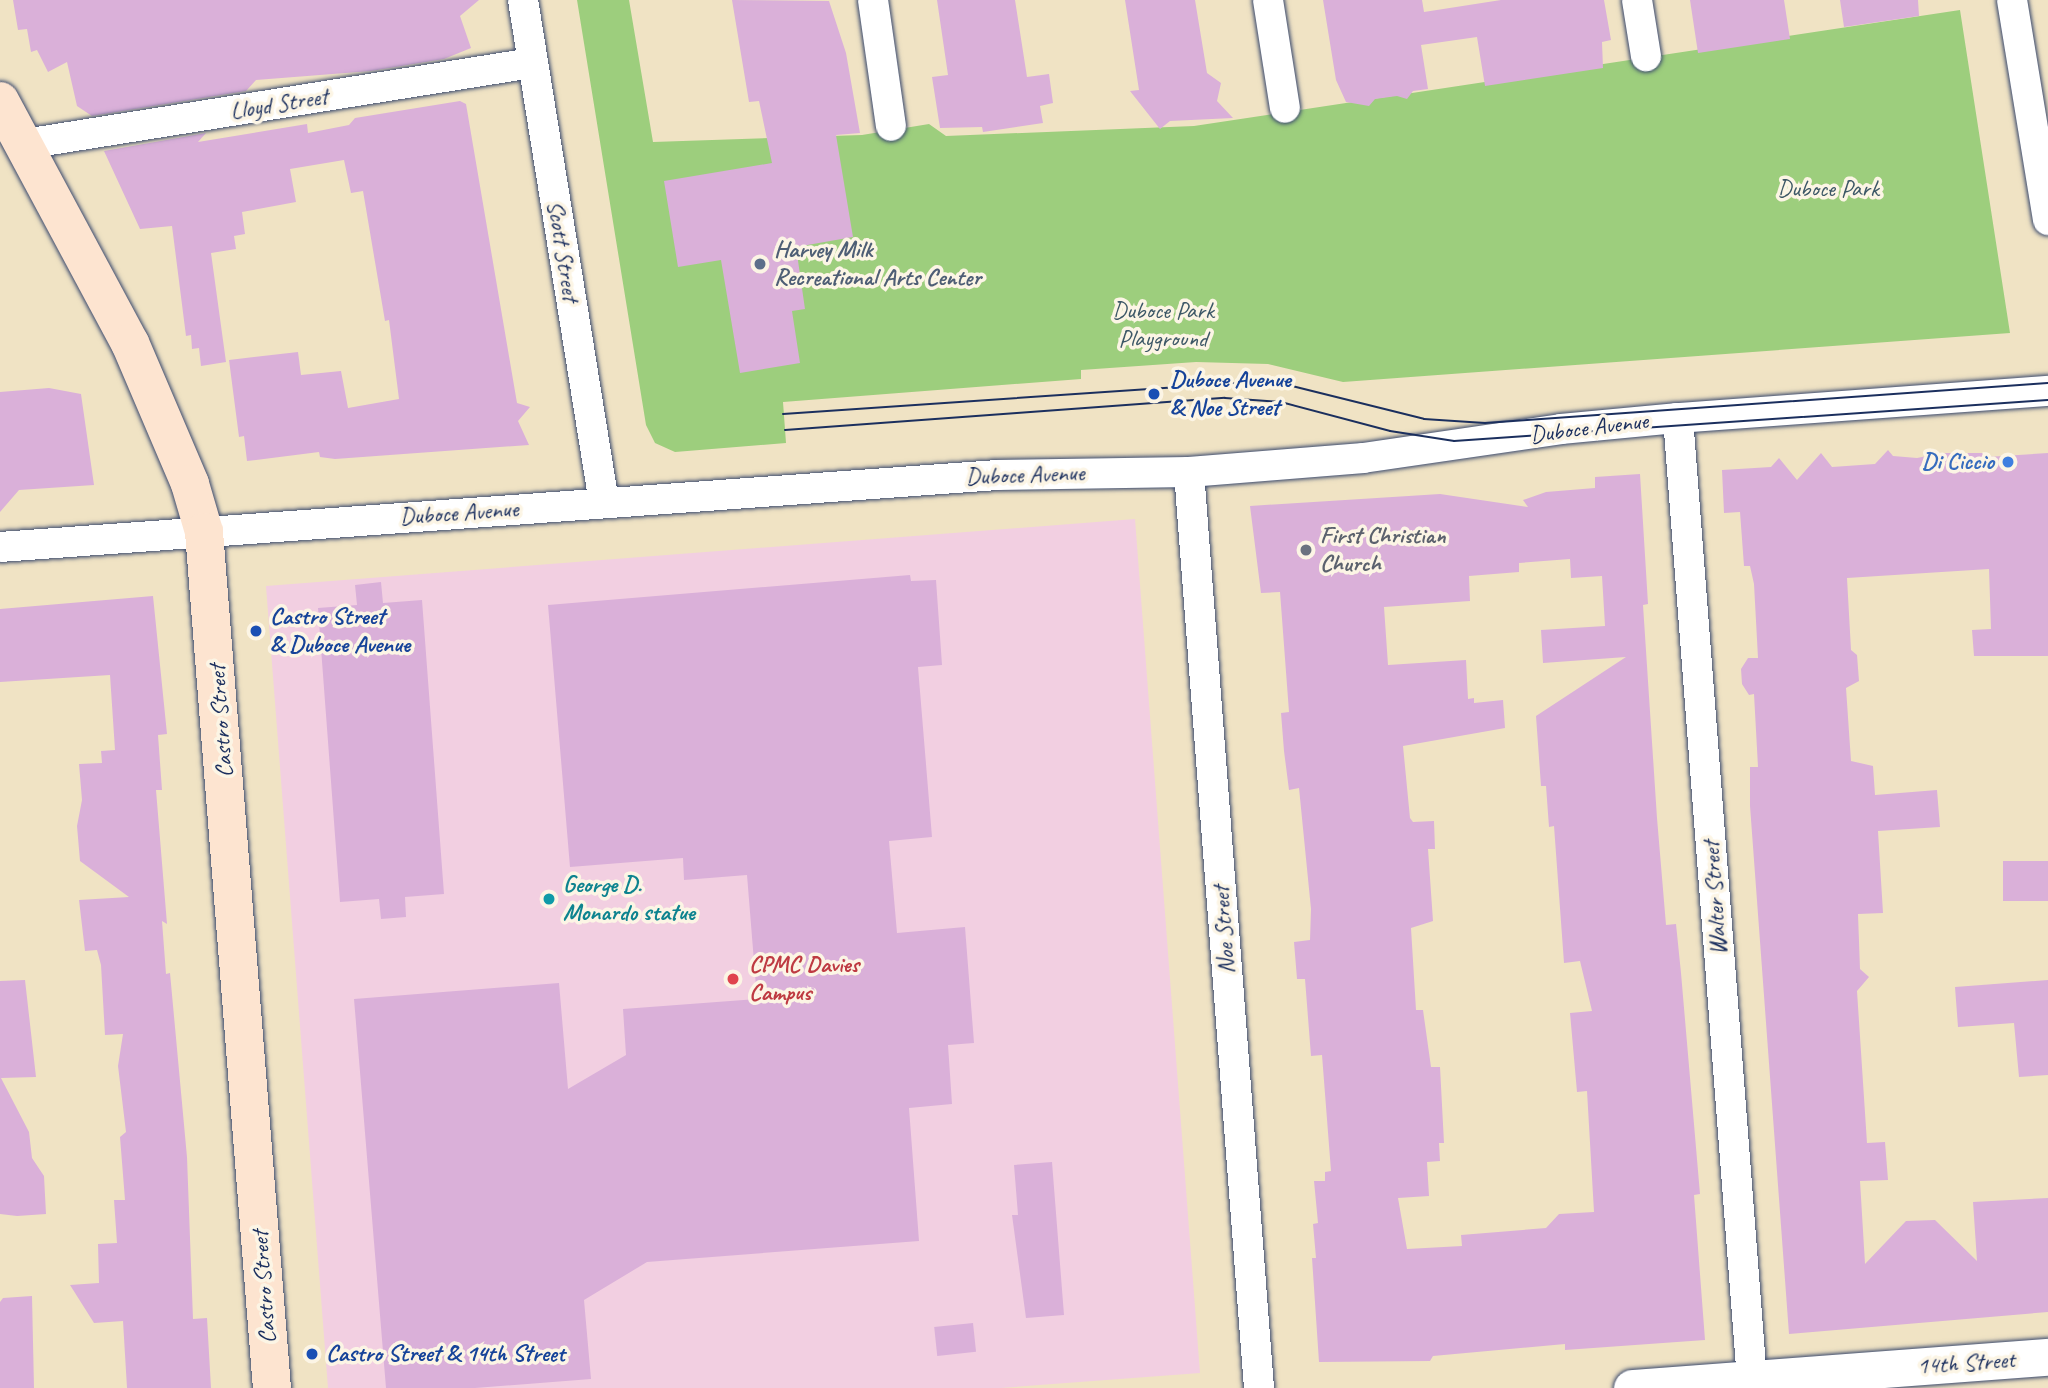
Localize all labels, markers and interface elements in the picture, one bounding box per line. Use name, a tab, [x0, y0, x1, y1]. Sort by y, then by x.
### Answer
street label: Lloyd Street	[228, 82, 330, 126]
park label: Duboce Park	[1777, 175, 1879, 203]
street label: Scott Street	[541, 198, 585, 304]
place label: Harvey Milk Recreational Arts Center	[774, 236, 981, 292]
marker: Harvey Milk Recreational Arts Center	[752, 256, 768, 272]
park label: Duboce Park Playground	[1112, 297, 1214, 353]
place label: Duboce Avenue & Noe Street	[1170, 366, 1291, 422]
marker: Duboce Avenue & Noe Street	[1144, 384, 1164, 404]
street label: Duboce Avenue	[1528, 406, 1650, 450]
place label: Di Ciccio	[1922, 448, 1994, 476]
marker: Di Ciccio	[2000, 454, 2016, 470]
street label: Duboce Avenue	[965, 459, 1085, 491]
street label: Duboce Avenue	[399, 494, 519, 532]
place label: First Christian Church	[1320, 522, 1445, 578]
marker: First Christian Church	[1298, 542, 1314, 558]
place label: Castro Street & Duboce Avenue	[270, 603, 410, 659]
marker: Castro Street & Duboce Avenue	[248, 623, 264, 639]
street label: Castro Street	[203, 664, 239, 778]
street label: Walter Street	[1697, 840, 1733, 956]
place label: George D. Monardo statue	[563, 871, 695, 927]
street label: Noe Street	[1207, 885, 1241, 975]
marker: George D. Monardo statue	[541, 891, 557, 907]
place label: CPMC Davies Campus	[749, 951, 859, 1007]
marker: CPMC Davies Campus	[723, 969, 743, 989]
street label: Castro Street	[246, 1230, 282, 1344]
place label: Castro Street & 14th Street	[326, 1340, 565, 1368]
street label: 14th Street	[1916, 1345, 2016, 1381]
marker: Castro Street & 14th Street	[304, 1346, 320, 1362]

